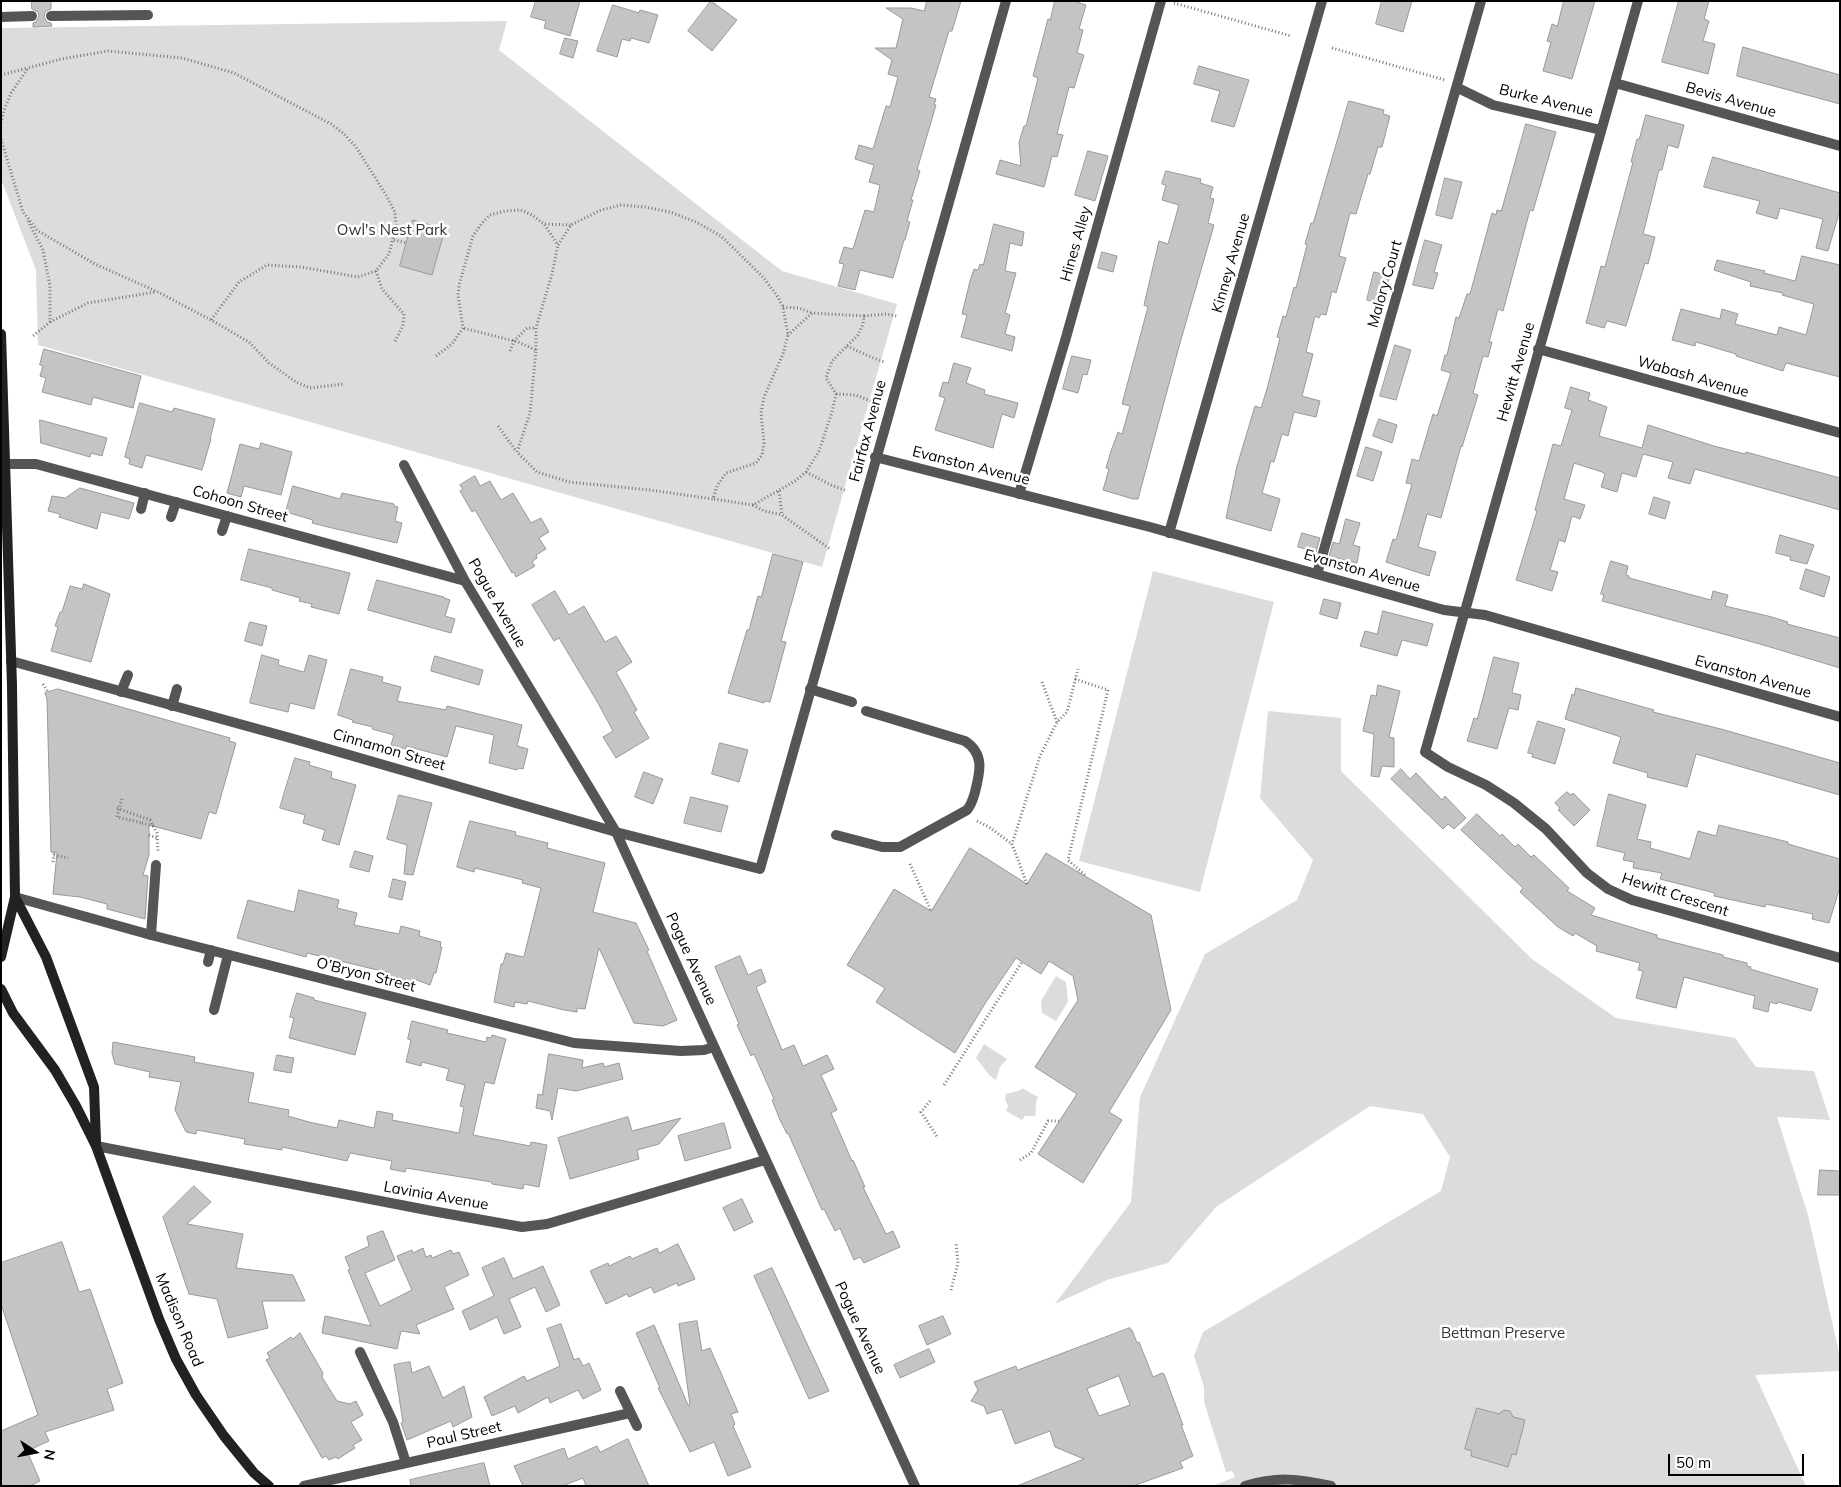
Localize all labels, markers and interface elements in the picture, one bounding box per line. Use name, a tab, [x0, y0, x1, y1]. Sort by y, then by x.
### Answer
street label: Bevis Avenue	[1684, 78, 1778, 122]
street label: Burke Avenue	[1497, 81, 1595, 121]
street label: Hines Alley	[1057, 204, 1095, 284]
street label: Kinney Avenue	[1208, 211, 1254, 315]
park label: Owl's Nest Park	[337, 221, 447, 239]
street label: Malory Court	[1364, 238, 1406, 330]
street label: Hewitt Avenue	[1493, 320, 1539, 424]
street label: Wabash Avenue	[1635, 352, 1751, 402]
street label: Fairfax Avenue	[846, 378, 890, 484]
street label: Evanston Avenue	[910, 443, 1032, 489]
street label: Cohoon Street	[190, 482, 290, 526]
street label: Evanston Avenue	[1302, 546, 1422, 596]
street label: Pogue Avenue	[464, 555, 530, 651]
street label: Evanston Avenue	[1693, 652, 1813, 702]
street label: Cinnamon Street	[331, 725, 447, 775]
street label: Hewitt Crescent	[1619, 869, 1731, 921]
street label: Pogue Avenue	[662, 910, 720, 1008]
street label: O’Bryon Street	[315, 954, 417, 996]
street label: Lavinia Avenue	[382, 1178, 490, 1214]
street label: Madison Road	[151, 1270, 207, 1370]
street label: Pogue Avenue	[831, 1279, 889, 1377]
park label: Bettman Preserve	[1441, 1324, 1565, 1342]
street label: Paul Street	[425, 1418, 503, 1452]
north arrow	[10, 1427, 60, 1477]
scale bar	[1671, 1444, 1807, 1476]
text: N	[40, 1448, 60, 1462]
text: 50 m	[1676, 1453, 1711, 1472]

